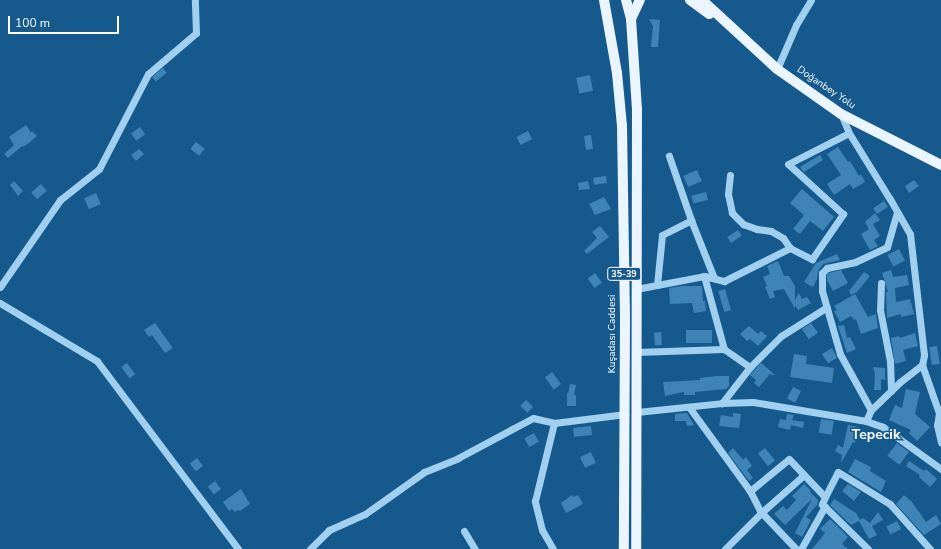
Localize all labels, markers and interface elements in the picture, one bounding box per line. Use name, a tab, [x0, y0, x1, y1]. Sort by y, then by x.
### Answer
scale bar	[10, 8, 121, 34]
text: 100 m	[15, 15, 50, 31]
street label: Doğanbey Yolu	[794, 64, 858, 112]
road number: 35-39	[607, 267, 641, 281]
street label: Kuşadası Caddesi	[607, 295, 619, 373]
district label: Tepecik	[852, 427, 900, 443]

